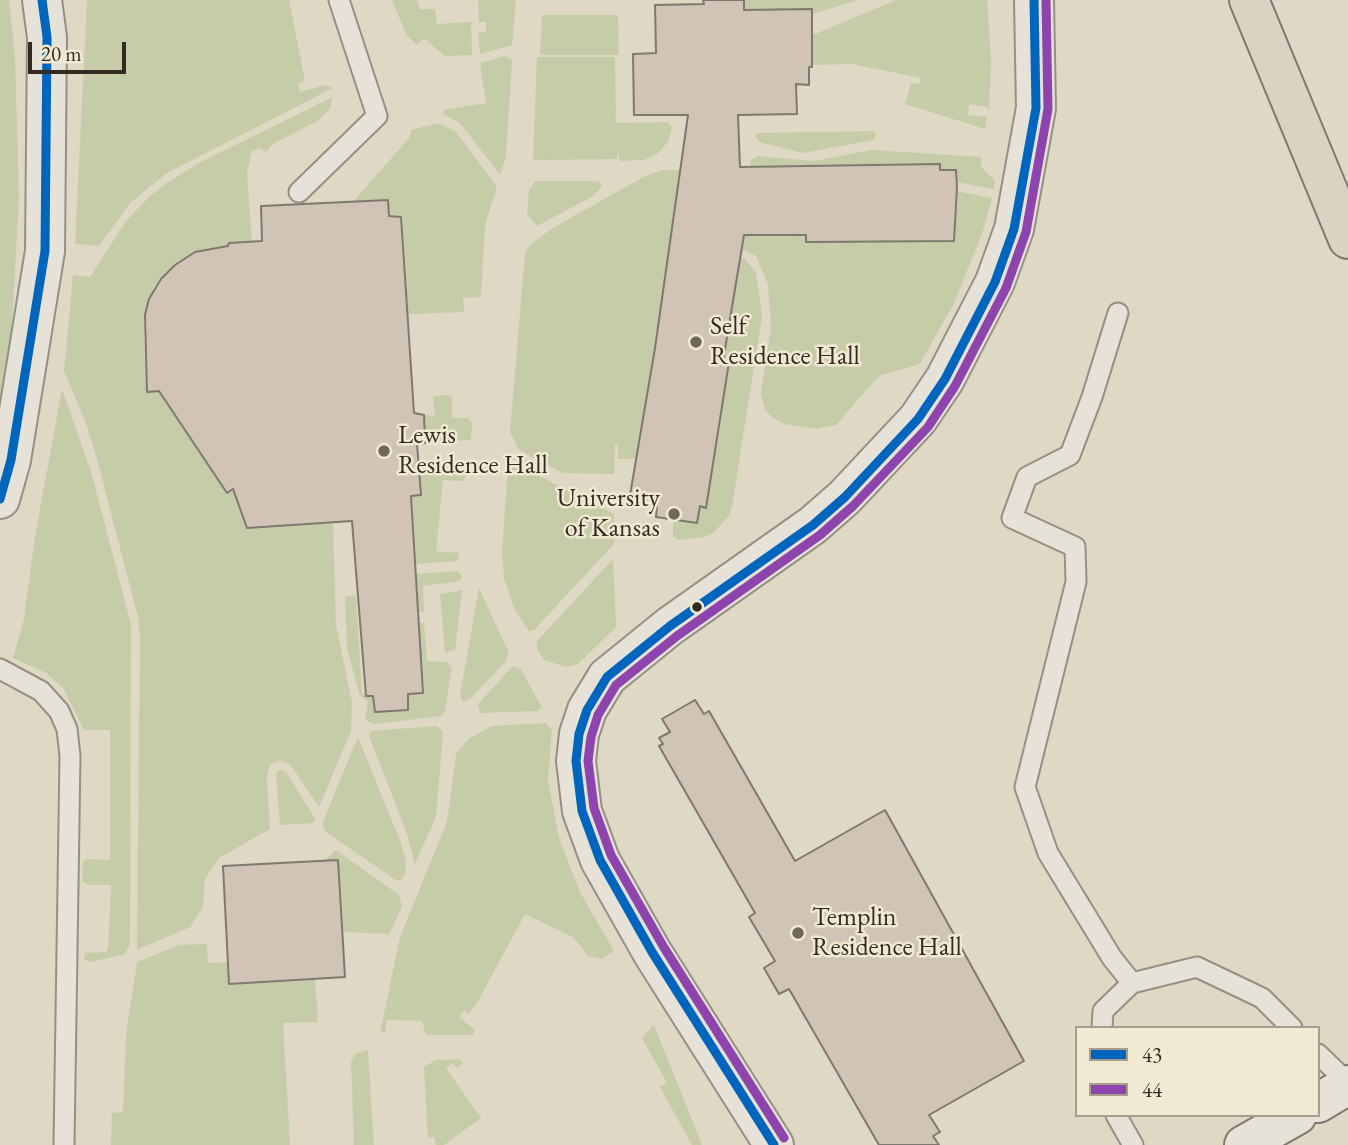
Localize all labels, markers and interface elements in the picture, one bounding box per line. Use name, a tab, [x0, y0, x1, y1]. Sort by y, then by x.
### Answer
scale bar	[32, 28, 130, 72]
text: 20 m	[41, 40, 82, 67]
place label: Self Residence Hall	[710, 311, 860, 372]
marker: Self Residence Hall	[688, 334, 704, 350]
place label: Lewis Residence Hall	[398, 420, 548, 481]
marker: Lewis Residence Hall	[376, 443, 392, 459]
place label: University of Kansas	[557, 483, 660, 544]
marker: University of Kansas	[666, 506, 682, 522]
unlabelled marker	[690, 600, 704, 614]
place label: Templin Residence Hall	[812, 902, 962, 964]
marker: Templin Residence Hall	[790, 925, 806, 941]
legend	[1075, 1026, 1320, 1117]
text: 43	[1142, 1041, 1162, 1068]
text: 44	[1142, 1076, 1162, 1103]

